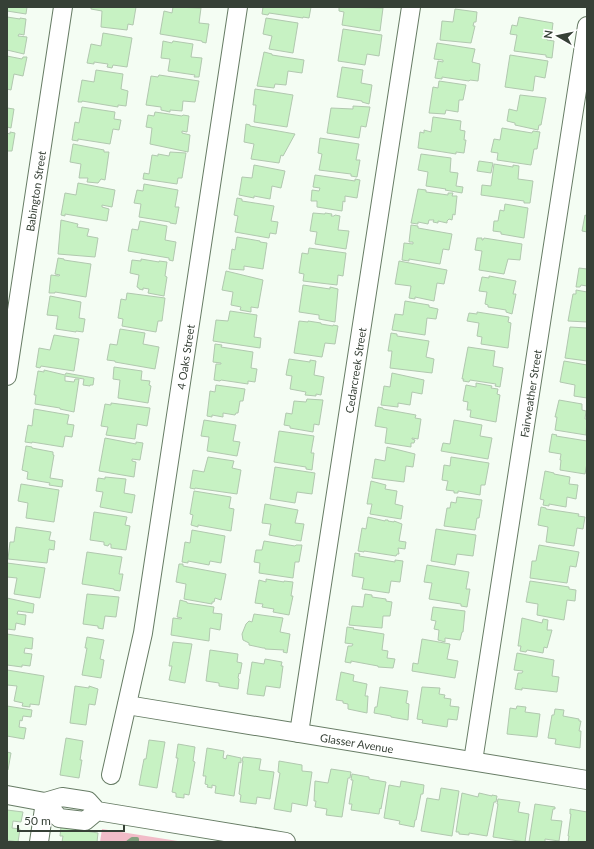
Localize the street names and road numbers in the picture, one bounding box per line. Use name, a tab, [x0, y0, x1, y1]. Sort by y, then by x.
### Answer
street label: Babington Street	[23, 150, 48, 232]
street label: 4 Oaks Street	[174, 323, 196, 390]
street label: Cedarcreek Street	[342, 326, 368, 414]
street label: Fairweather Street	[517, 348, 543, 438]
street label: Glasser Avenue	[319, 730, 395, 755]

